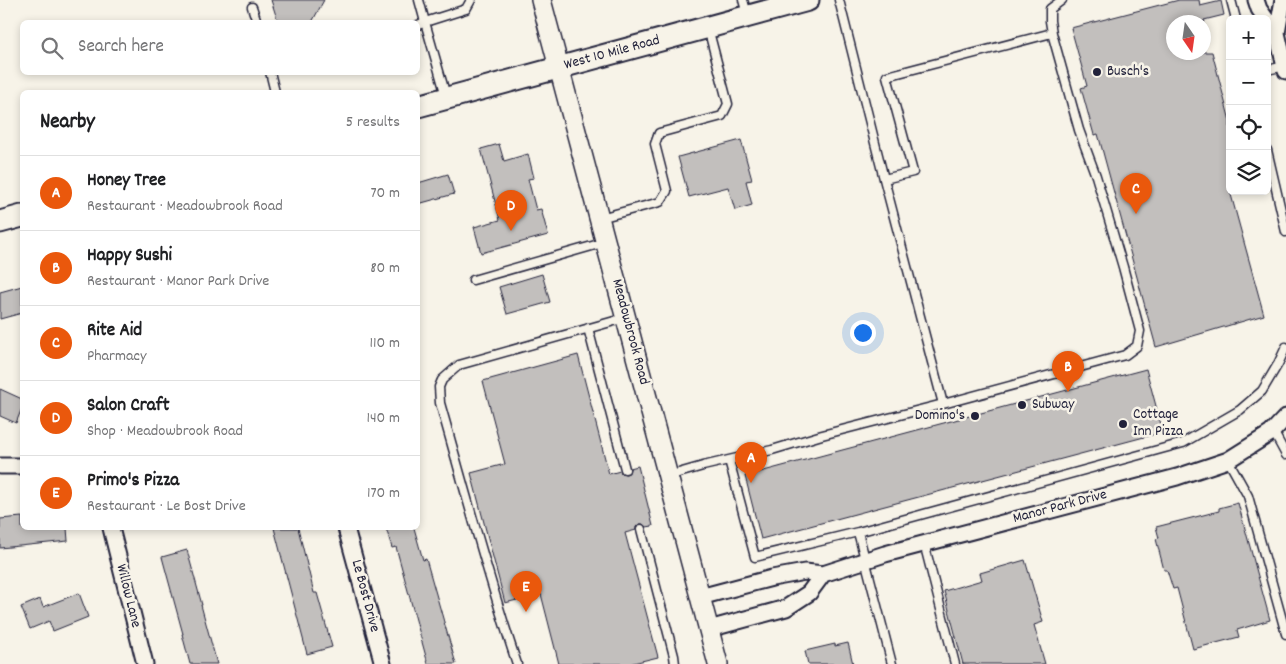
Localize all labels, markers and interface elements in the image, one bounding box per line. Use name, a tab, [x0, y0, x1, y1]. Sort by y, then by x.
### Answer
north arrow	[1166, 15, 1211, 60]
map controls	[1226, 15, 1271, 195]
button: +	[1226, 15, 1271, 60]
search box	[20, 20, 420, 75]
street label: West 10 Mile Road	[562, 30, 662, 76]
icon: search	[38, 34, 66, 62]
text: Search here	[78, 34, 164, 61]
button: −	[1226, 60, 1271, 105]
place label: Busch's	[1107, 61, 1149, 83]
marker: Busch's	[1091, 66, 1103, 78]
button: locate	[1226, 105, 1271, 150]
text: Nearby	[40, 108, 95, 138]
text: 5 results	[346, 111, 400, 134]
button: layers	[1226, 150, 1271, 195]
text: Honey Tree	[87, 168, 166, 195]
pin: C	[1120, 173, 1152, 214]
text: A	[52, 182, 60, 205]
text: 70 m	[370, 182, 400, 205]
pin: D	[495, 190, 527, 231]
text: Restaurant · Meadowbrook Road	[87, 195, 283, 218]
text: Happy Sushi	[87, 243, 172, 270]
text: B	[52, 257, 60, 280]
text: 80 m	[370, 257, 400, 280]
text: Restaurant · Manor Park Drive	[87, 270, 269, 293]
street label: Meadowbrook Road	[605, 277, 655, 387]
text: Rite Aid	[87, 318, 142, 345]
your location	[850, 320, 876, 346]
text: C	[52, 332, 60, 355]
text: 110 m	[370, 332, 400, 355]
text: Pharmacy	[87, 345, 146, 368]
pin: B	[1052, 351, 1084, 392]
text: Salon Craft	[87, 393, 169, 420]
place label: Subway	[1032, 394, 1075, 416]
marker: Subway	[1016, 399, 1028, 411]
place label: Cottage Inn Pizza	[1133, 404, 1184, 443]
place label: Domino's	[915, 405, 965, 427]
text: D	[52, 407, 60, 430]
text: 140 m	[366, 407, 400, 430]
marker: Domino's	[969, 410, 981, 422]
marker: Cottage Inn Pizza	[1117, 418, 1129, 430]
text: Shop · Meadowbrook Road	[87, 420, 243, 443]
pin: A	[735, 442, 767, 483]
text: Primo's Pizza	[87, 468, 179, 495]
text: E	[52, 482, 60, 505]
text: 170 m	[367, 482, 400, 505]
street label: Manor Park Drive	[1011, 484, 1110, 530]
text: Restaurant · Le Bost Drive	[87, 495, 246, 518]
street label: Le Bost Drive	[345, 557, 385, 635]
street label: Willow Lane	[109, 562, 147, 631]
pin: E	[510, 571, 542, 612]

